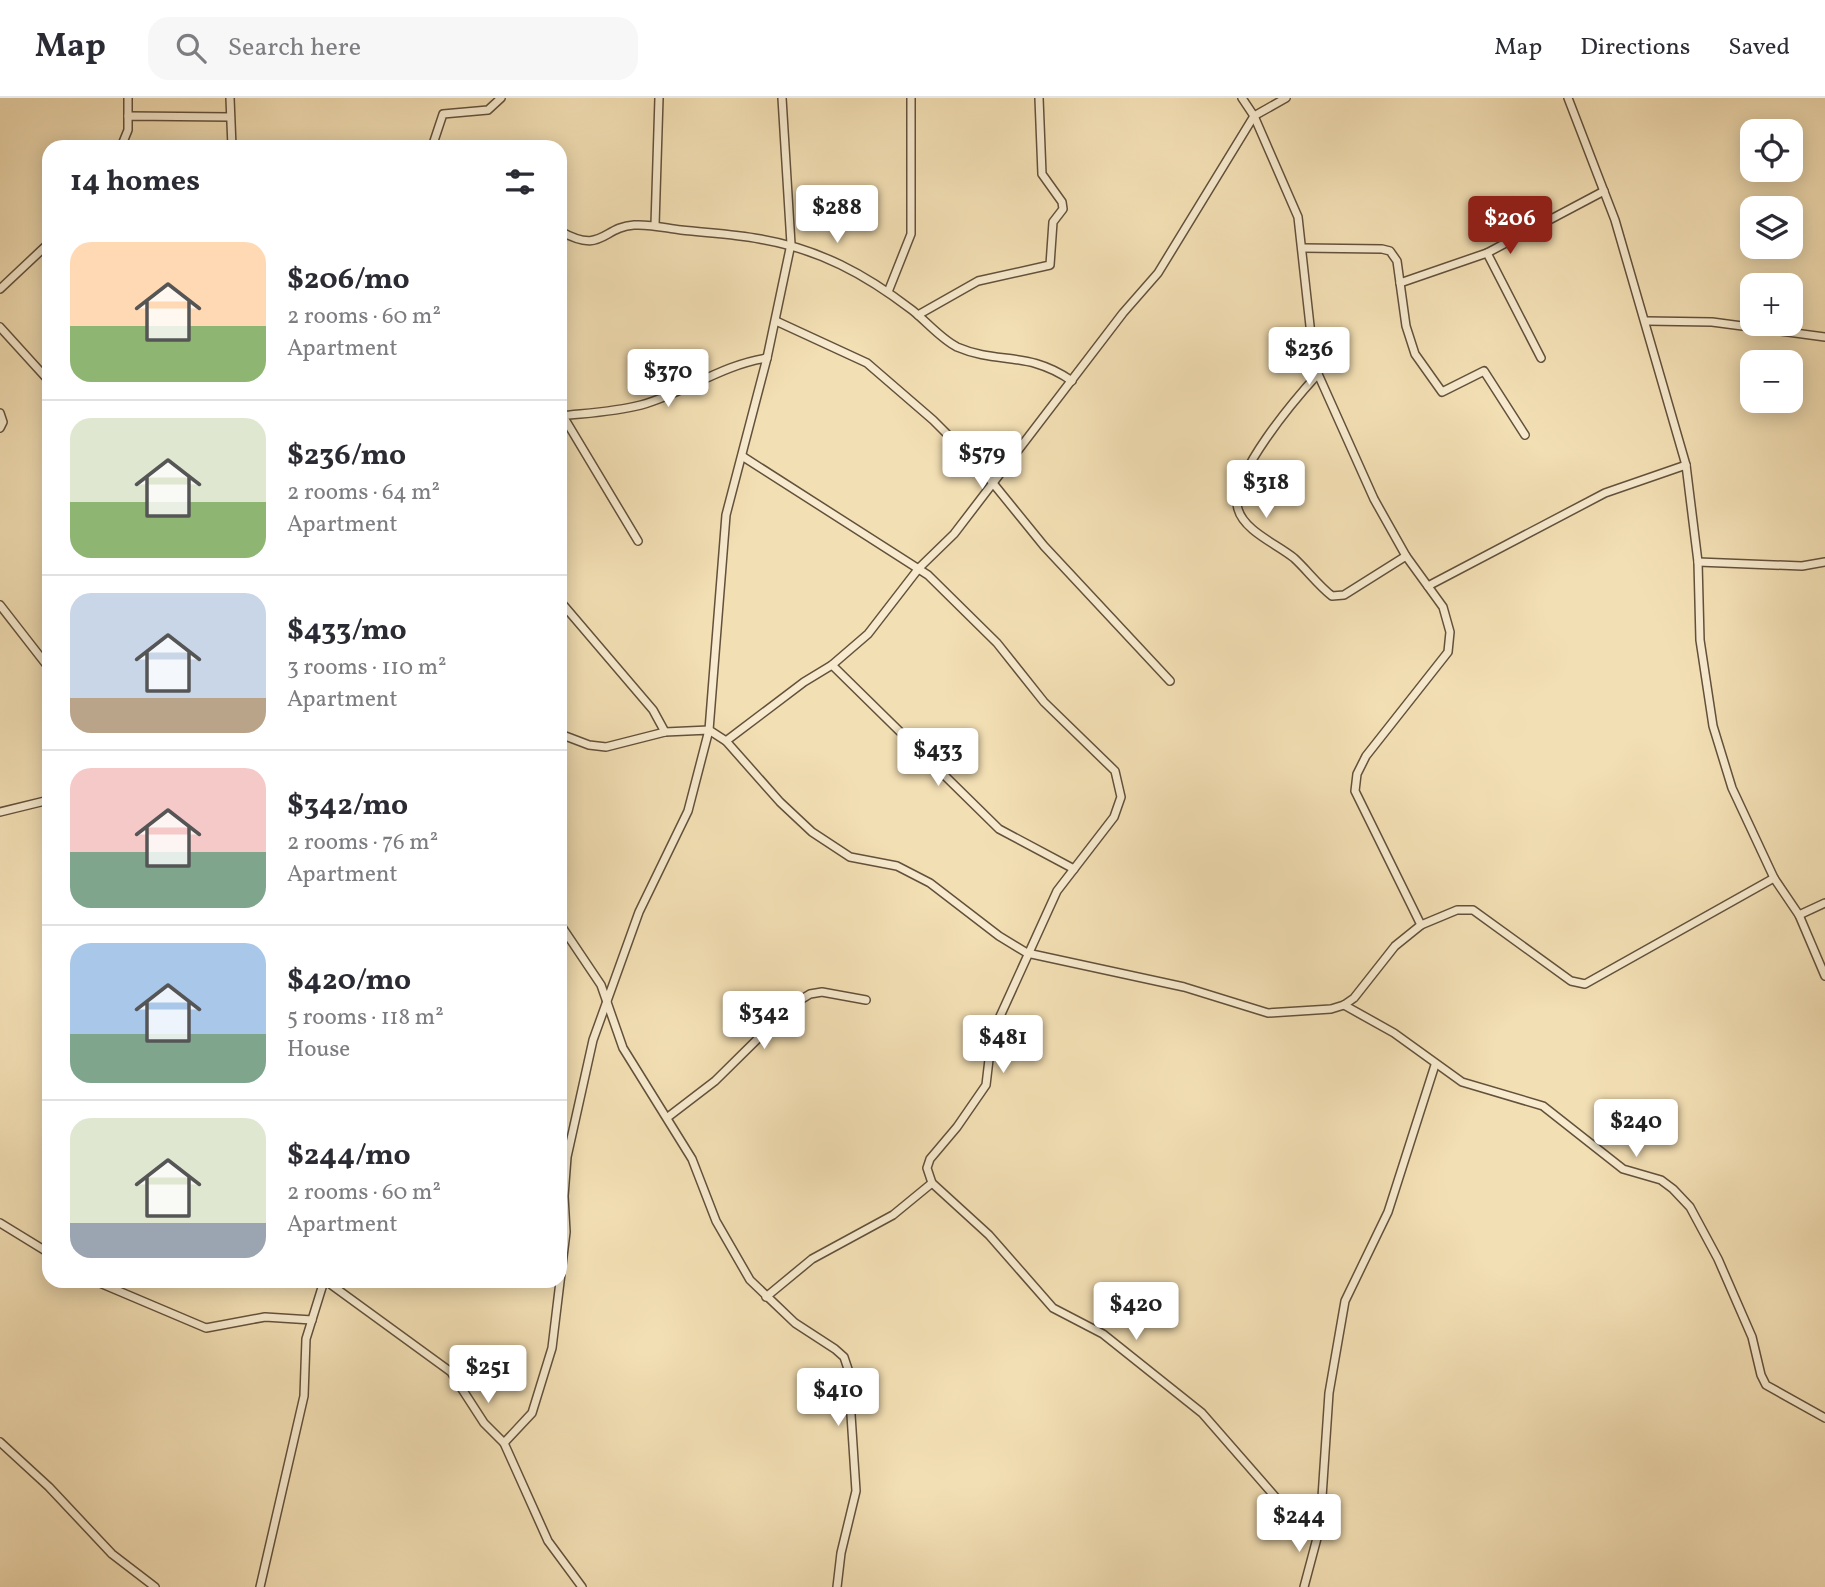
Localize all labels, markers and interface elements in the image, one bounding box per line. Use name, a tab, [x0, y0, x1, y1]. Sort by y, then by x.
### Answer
search box	[148, 17, 638, 80]
text: Map	[35, 25, 106, 71]
icon: search	[172, 29, 210, 67]
text: Search here	[228, 30, 361, 66]
text: Map	[1494, 31, 1542, 65]
text: Directions	[1580, 31, 1690, 65]
text: Saved	[1728, 31, 1790, 65]
map controls	[1740, 119, 1803, 413]
button: locate	[1740, 119, 1803, 182]
text: 14 homes	[70, 161, 200, 203]
icon: filters	[501, 163, 539, 201]
pin: $288	[796, 186, 878, 245]
text: $288	[812, 192, 862, 224]
button: layers	[1740, 196, 1803, 259]
pin: $206	[1469, 197, 1551, 256]
text: $206	[1484, 203, 1536, 235]
text: $206/mo	[287, 259, 410, 301]
icon: home	[126, 270, 210, 354]
button: +	[1740, 273, 1803, 336]
text: 2 rooms · 60 m²	[287, 301, 441, 333]
pin: $236	[1268, 328, 1350, 387]
text: Apartment	[287, 333, 398, 365]
text: $236	[1285, 334, 1333, 366]
pin: $370	[627, 350, 709, 409]
button: −	[1740, 350, 1803, 413]
text: $370	[644, 356, 692, 388]
pin: $579	[941, 432, 1023, 491]
text: $236/mo	[287, 435, 406, 477]
text: $579	[958, 438, 1006, 470]
icon: home	[126, 446, 210, 530]
pin: $318	[1225, 460, 1307, 520]
text: $318	[1243, 467, 1289, 499]
text: 2 rooms · 64 m²	[287, 477, 440, 509]
text: Apartment	[287, 509, 398, 541]
text: $433/mo	[287, 610, 407, 652]
icon: home	[126, 621, 210, 705]
text: 3 rooms · 110 m²	[287, 652, 447, 684]
text: Apartment	[287, 684, 398, 716]
pin: $433	[897, 728, 979, 788]
text: $433	[913, 735, 963, 767]
text: $342/mo	[287, 785, 408, 827]
icon: home	[126, 796, 210, 880]
text: 2 rooms · 76 m²	[287, 827, 438, 859]
text: Apartment	[287, 859, 398, 891]
text: $420/mo	[287, 960, 411, 1002]
icon: home	[126, 971, 210, 1055]
pin: $342	[723, 992, 805, 1051]
text: $342	[739, 998, 789, 1030]
text: 5 rooms · 118 m²	[287, 1002, 444, 1034]
pin: $481	[962, 1016, 1044, 1075]
text: $481	[979, 1022, 1027, 1054]
text: House	[287, 1034, 350, 1066]
pin: $240	[1595, 1100, 1677, 1159]
text: $240	[1610, 1106, 1662, 1138]
text: $244/mo	[287, 1135, 411, 1177]
icon: home	[126, 1146, 210, 1230]
text: 2 rooms · 60 m²	[287, 1177, 441, 1209]
text: Apartment	[287, 1209, 398, 1241]
pin: $420	[1095, 1282, 1177, 1342]
text: $420	[1110, 1289, 1162, 1321]
pin: $251	[447, 1346, 529, 1405]
text: $251	[465, 1352, 511, 1384]
pin: $410	[797, 1368, 879, 1428]
text: $410	[813, 1375, 863, 1407]
pin: $244	[1258, 1494, 1340, 1554]
text: $244	[1273, 1501, 1325, 1533]

